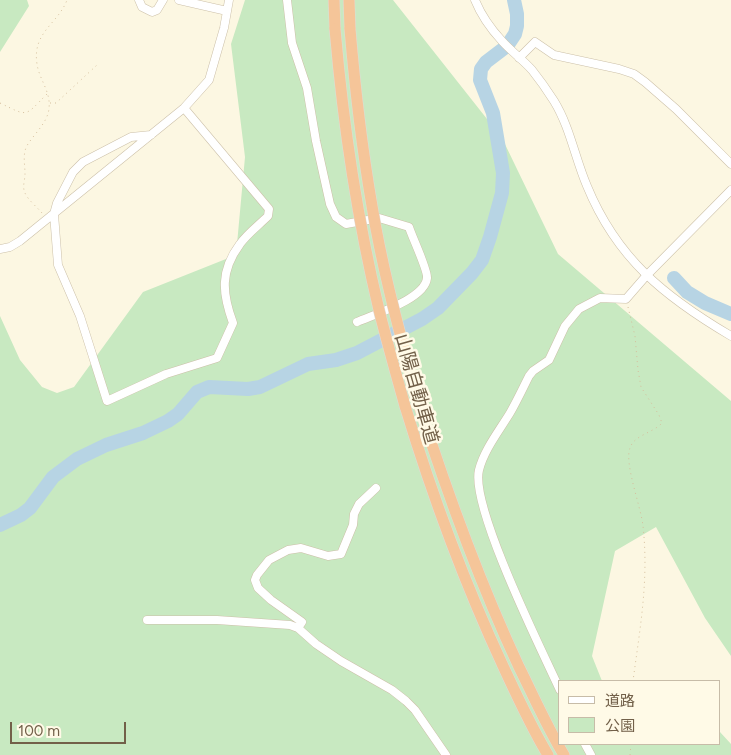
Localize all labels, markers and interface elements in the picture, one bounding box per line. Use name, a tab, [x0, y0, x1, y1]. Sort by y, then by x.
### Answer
street label: 山陽自動車道	[389, 331, 443, 447]
legend	[558, 680, 721, 745]
text: 道路	[605, 692, 635, 710]
scale bar	[12, 712, 129, 744]
text: 公園	[605, 717, 635, 735]
text: 100 m	[18, 722, 60, 740]

